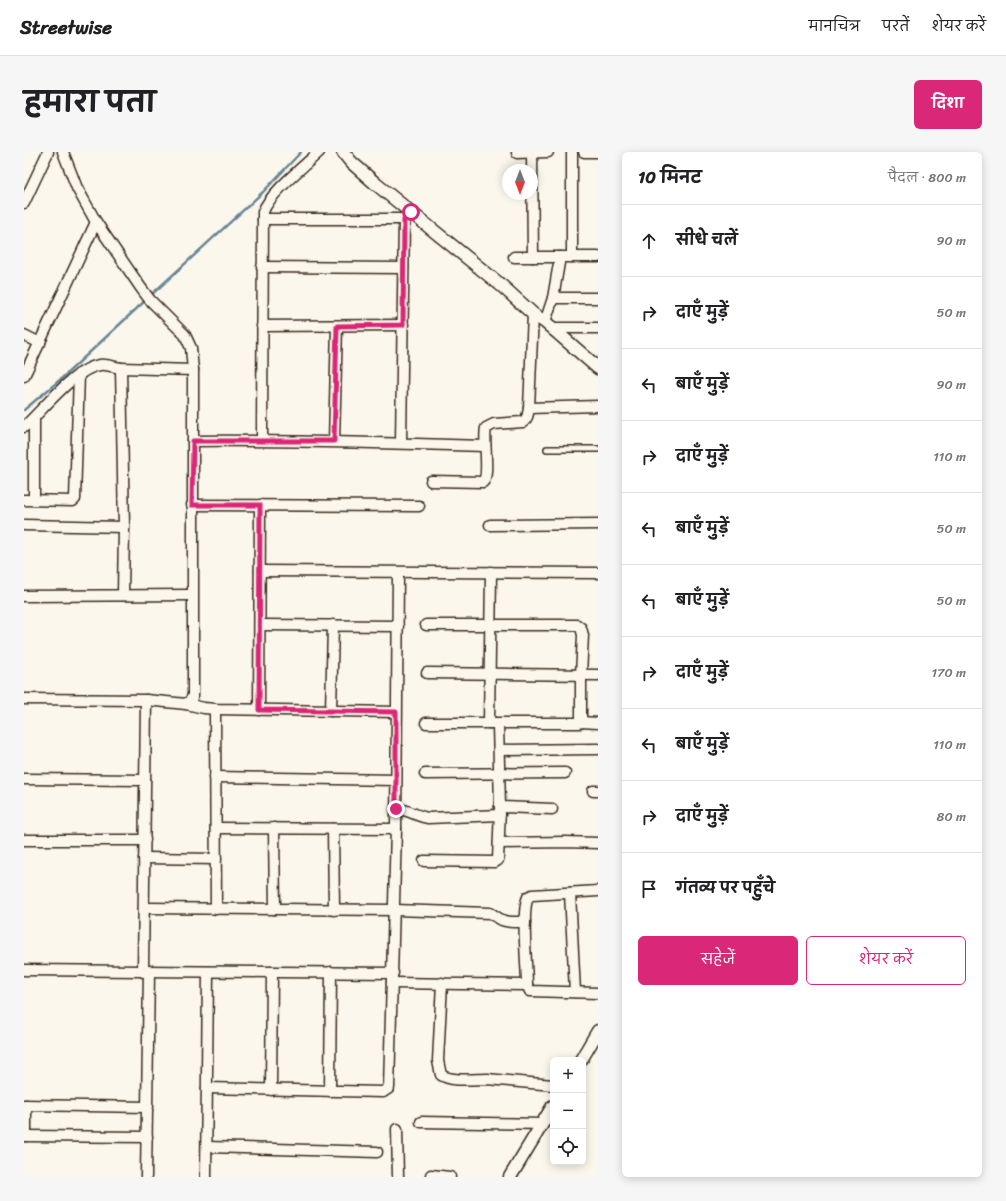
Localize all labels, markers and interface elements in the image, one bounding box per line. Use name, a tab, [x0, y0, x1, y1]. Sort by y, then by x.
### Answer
text: Streetwise	[20, 11, 112, 44]
text: मानचित्र	[809, 14, 860, 39]
text: परतें	[882, 14, 909, 39]
text: शेयर करें	[931, 14, 986, 39]
text: हमारा पता	[24, 78, 156, 127]
button: दिशा	[914, 80, 982, 129]
text: 10 मिनट	[638, 162, 702, 192]
north arrow	[502, 164, 538, 200]
text: पैदल · 800 m	[888, 166, 966, 189]
route start	[402, 203, 420, 221]
text: सीधे चलें	[676, 227, 737, 253]
text: 90 m	[936, 229, 966, 252]
icon: ahead	[638, 230, 660, 252]
text: दाएँ मुड़ें	[676, 299, 728, 325]
text: 50 m	[936, 301, 966, 324]
icon: right	[638, 302, 660, 324]
text: बाएँ मुड़ें	[676, 371, 729, 397]
text: 90 m	[936, 373, 966, 396]
icon: left	[638, 374, 660, 396]
text: दाएँ मुड़ें	[676, 443, 728, 469]
text: 110 m	[933, 445, 966, 468]
icon: right	[638, 446, 660, 468]
text: बाएँ मुड़ें	[676, 515, 729, 541]
text: 50 m	[936, 517, 966, 540]
icon: left	[638, 518, 660, 540]
text: बाएँ मुड़ें	[676, 587, 729, 613]
text: 50 m	[936, 589, 966, 612]
icon: left	[638, 590, 660, 612]
text: दाएँ मुड़ें	[676, 659, 728, 685]
text: 170 m	[931, 661, 966, 684]
icon: right	[638, 662, 660, 684]
text: बाएँ मुड़ें	[676, 731, 729, 757]
text: 110 m	[933, 733, 966, 756]
icon: left	[638, 734, 660, 756]
route end	[387, 800, 405, 818]
text: दाएँ मुड़ें	[676, 803, 728, 829]
text: 80 m	[937, 805, 966, 828]
icon: right	[638, 806, 660, 828]
text: गंतव्य पर पहुँचे	[676, 875, 775, 901]
icon: arrive	[638, 878, 660, 900]
button: सहेजें	[638, 936, 798, 985]
button: शेयर करें	[806, 936, 966, 985]
map controls	[550, 1057, 586, 1165]
button: +	[550, 1057, 586, 1093]
button: −	[550, 1093, 586, 1129]
button: locate	[550, 1129, 586, 1165]

